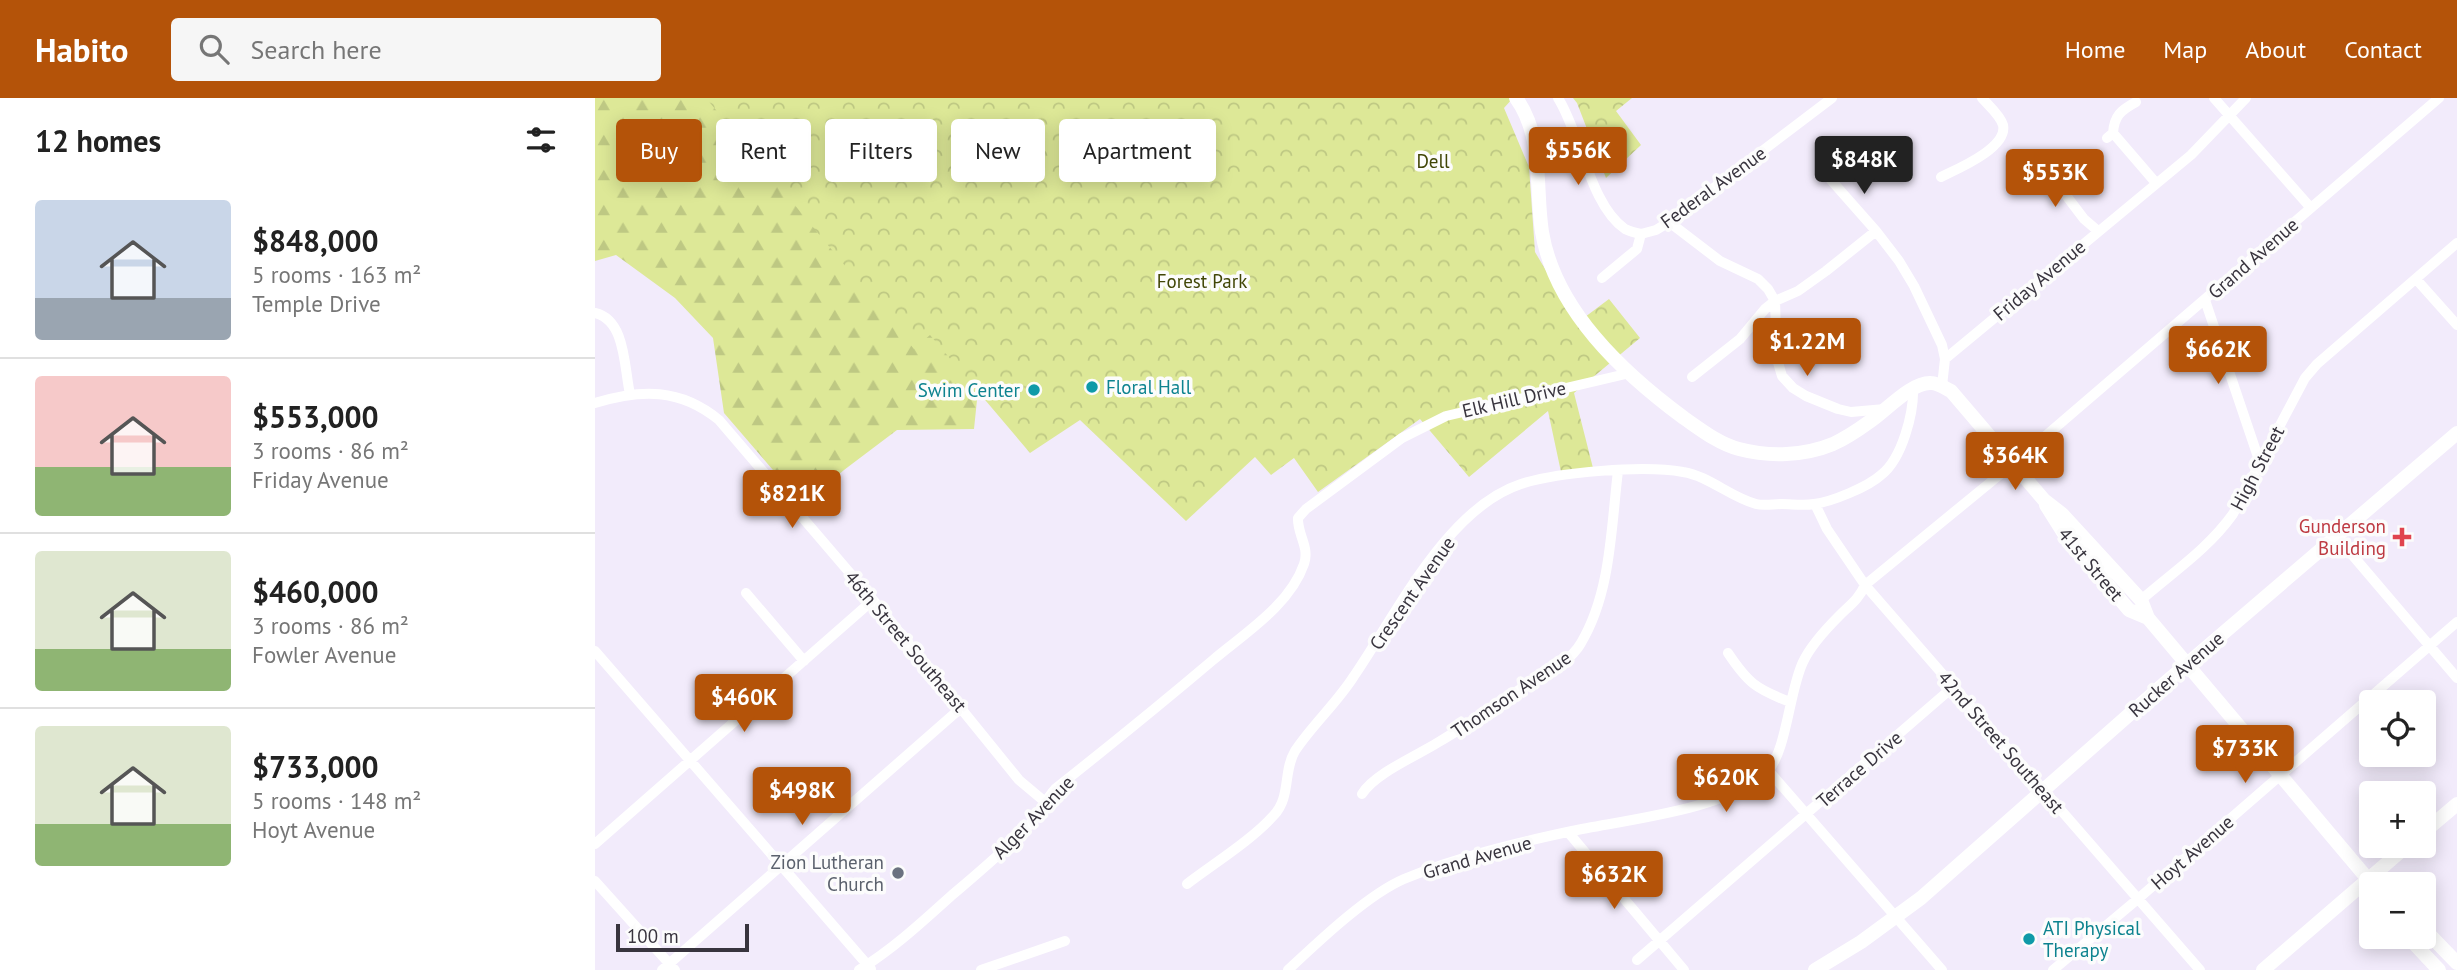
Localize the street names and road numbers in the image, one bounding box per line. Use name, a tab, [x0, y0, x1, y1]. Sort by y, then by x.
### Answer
street label: Federal Avenue	[1656, 141, 1770, 233]
street label: Grand Avenue	[2203, 212, 2303, 304]
street label: Friday Avenue	[1988, 234, 2090, 326]
street label: Elk Hill Drive	[1460, 375, 1568, 423]
street label: High Street	[2225, 421, 2289, 514]
street label: 41st Street	[2053, 522, 2129, 606]
street label: Crescent Avenue	[1364, 532, 1460, 654]
street label: 46th Street Southeast	[840, 565, 972, 717]
street label: Rucker Avenue	[2123, 626, 2229, 722]
street label: Thomson Avenue	[1447, 645, 1575, 743]
street label: 42nd Street Southeast	[1933, 666, 2070, 819]
street label: Terrace Drive	[1811, 725, 1907, 813]
street label: Alger Avenue	[987, 770, 1079, 864]
street label: Hoyt Avenue	[2146, 810, 2238, 894]
street label: Grand Avenue	[1420, 830, 1534, 884]

